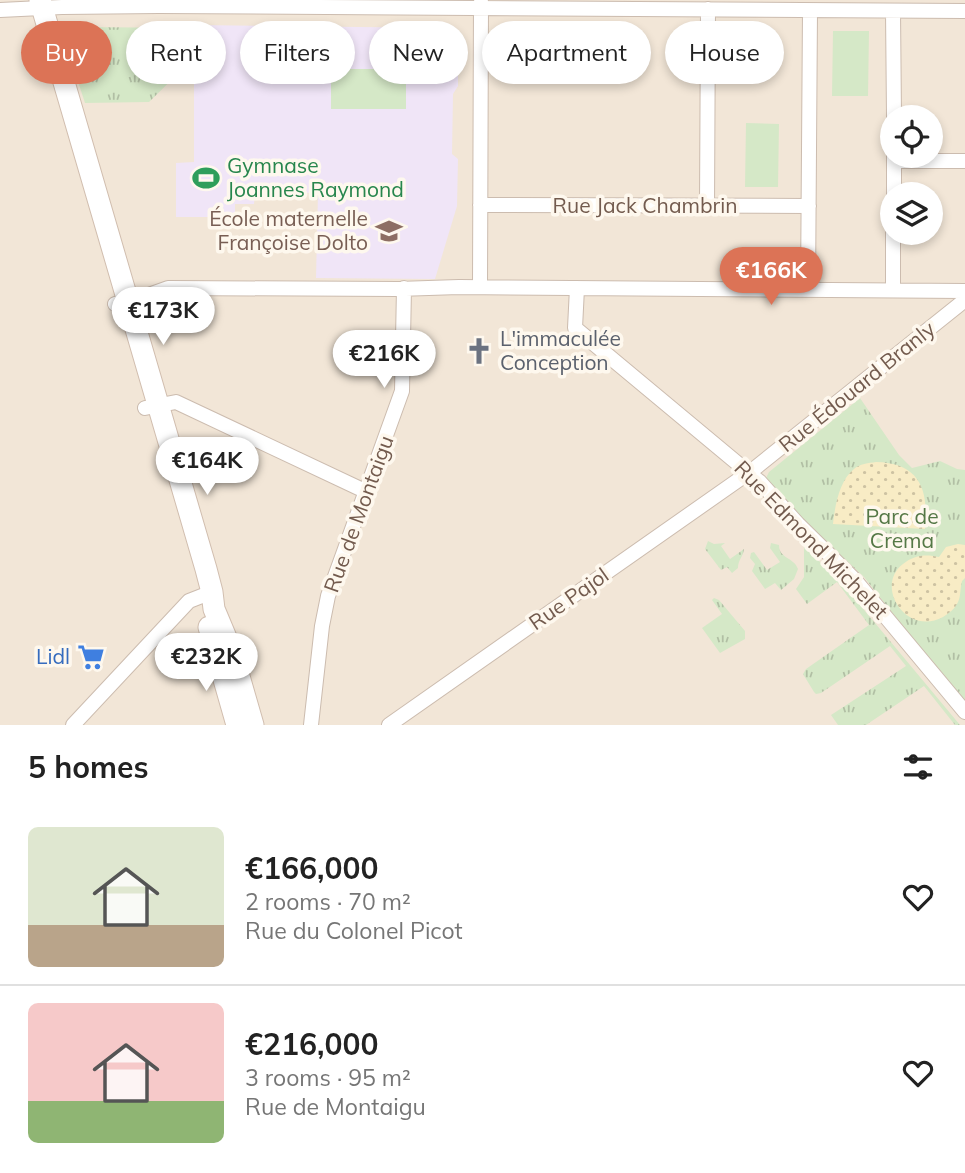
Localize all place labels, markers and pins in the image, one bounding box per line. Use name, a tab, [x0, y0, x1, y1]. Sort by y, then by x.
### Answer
place label: Gymnase Joannes Raymond	[227, 152, 404, 202]
sports icon: Gymnase Joannes Raymond	[191, 163, 221, 193]
place label: École maternelle Françoise Dolto	[209, 205, 368, 255]
school or university icon: École maternelle Françoise Dolto	[374, 216, 404, 246]
pin: €166K	[722, 247, 820, 307]
pin: €173K	[114, 288, 212, 347]
place label: L'immaculée Conception	[500, 325, 621, 375]
pin: €216K	[335, 330, 433, 390]
church icon: L'immaculée Conception	[464, 336, 494, 366]
pin: €164K	[158, 438, 256, 497]
pin: €232K	[157, 634, 255, 693]
supermarket icon: Lidl	[76, 642, 106, 672]
place label: Lidl	[36, 643, 70, 669]

